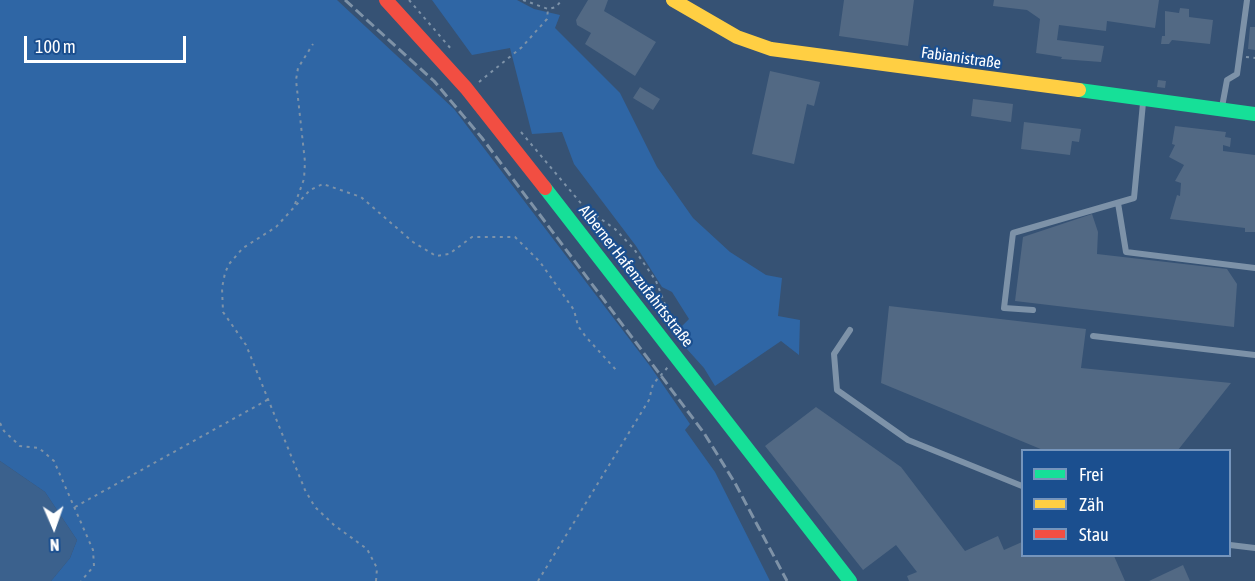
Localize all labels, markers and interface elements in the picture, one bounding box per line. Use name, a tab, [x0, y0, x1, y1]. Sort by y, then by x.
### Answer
scale bar	[27, 24, 189, 62]
text: 100 m	[35, 36, 76, 57]
street label: Fabianistraße	[920, 43, 1002, 73]
street label: Alberner Hafenzufahrtsstraße	[575, 201, 697, 351]
legend	[1021, 449, 1231, 557]
text: Frei	[1079, 464, 1104, 485]
text: Zäh	[1079, 494, 1104, 515]
north arrow	[24, 497, 84, 557]
text: Stau	[1079, 524, 1109, 545]
text: N	[50, 536, 60, 554]

